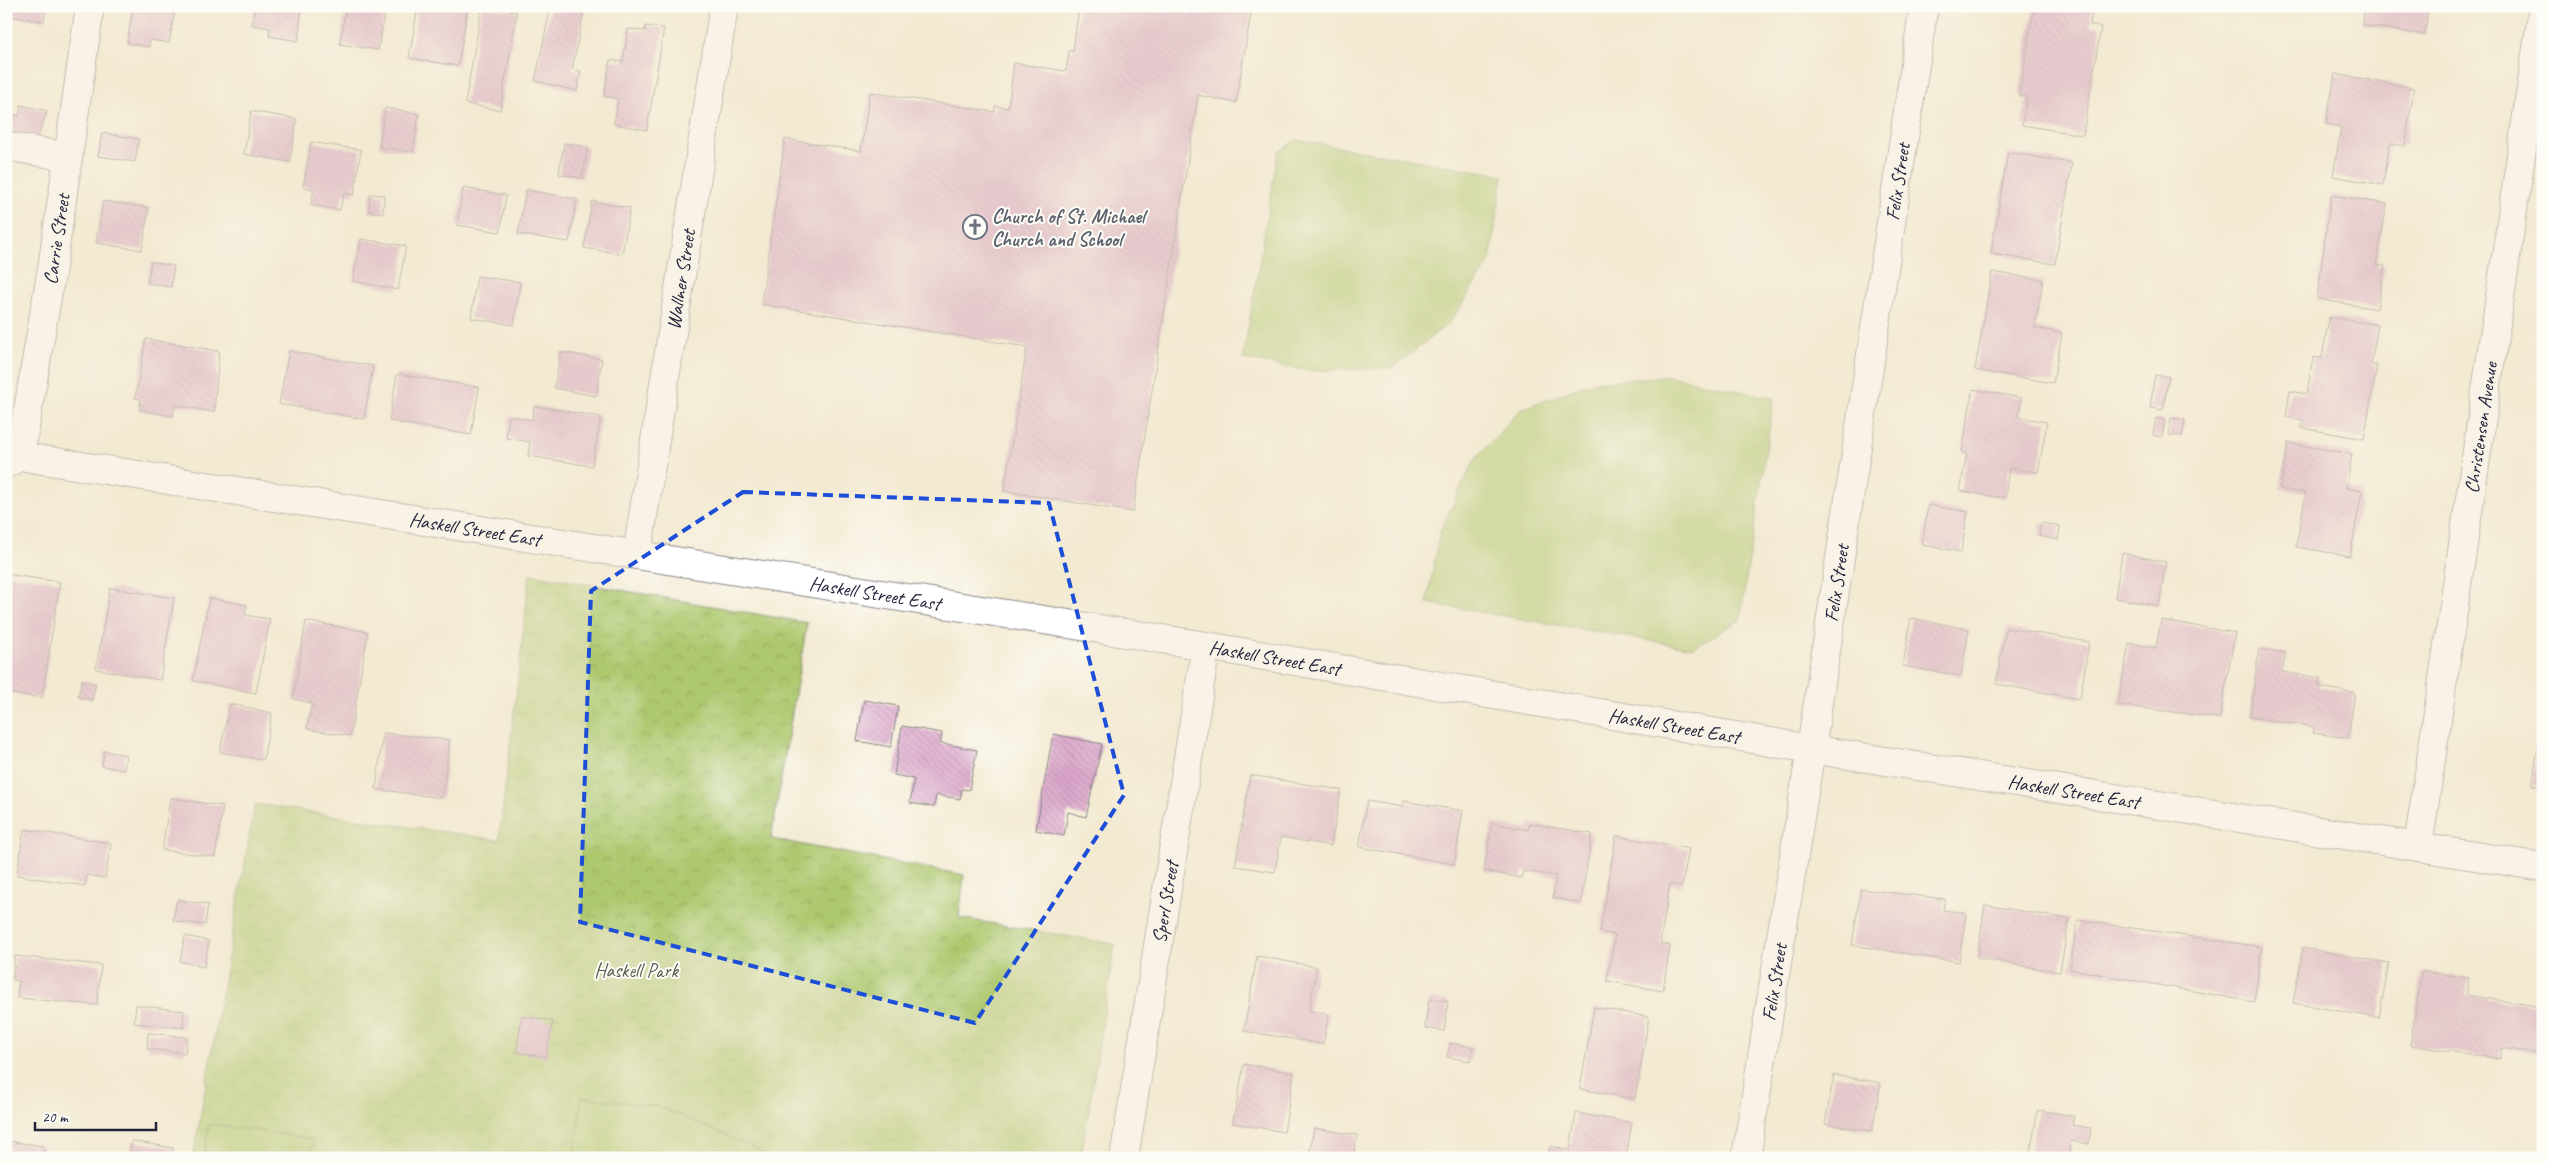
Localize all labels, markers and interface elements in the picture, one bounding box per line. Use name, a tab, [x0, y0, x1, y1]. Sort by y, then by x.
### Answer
street label: Felix Street	[1880, 139, 1916, 222]
street label: Carrie Street	[37, 190, 76, 286]
place label: Church of St. Michael Church and School	[992, 204, 1148, 252]
church icon: Church of St. Michael Church and School	[962, 214, 988, 240]
street label: Wallner Street	[661, 225, 702, 331]
street label: Christensen Avenue	[2459, 359, 2503, 495]
street label: Haskell Street East	[408, 507, 546, 553]
street label: Felix Street	[1819, 541, 1855, 623]
street label: Haskell Street East	[807, 571, 946, 617]
street label: Haskell Street East	[1207, 635, 1345, 682]
street label: Haskell Street East	[1606, 703, 1745, 750]
street label: Haskell Street East	[2006, 769, 2144, 815]
street label: Sperl Street	[1147, 856, 1185, 945]
street label: Felix Street	[1756, 940, 1793, 1023]
park label: Haskell Park	[594, 958, 679, 983]
scale bar	[35, 1099, 156, 1131]
text: 20 m	[42, 1108, 69, 1127]

